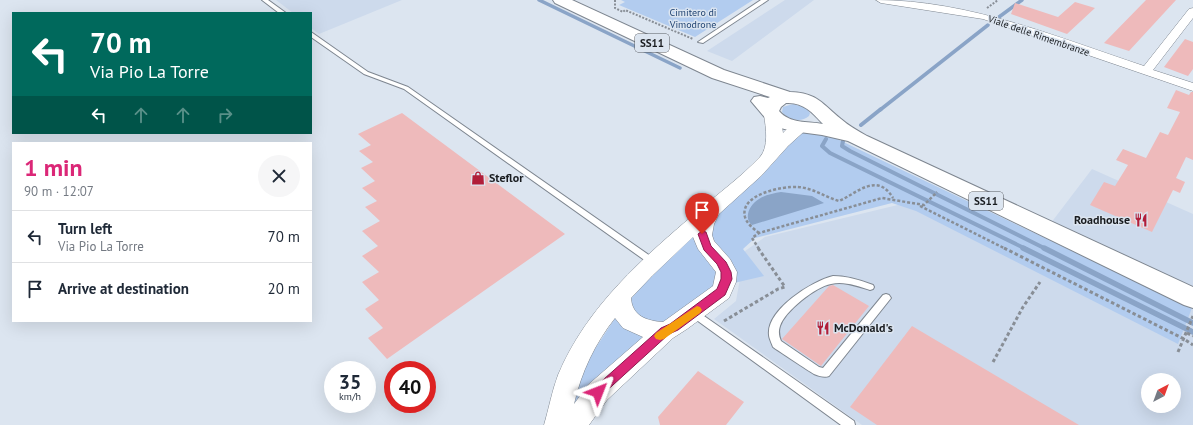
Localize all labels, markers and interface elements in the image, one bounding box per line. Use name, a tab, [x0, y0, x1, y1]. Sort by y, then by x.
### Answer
park label: Cimitero di Vimodrone	[669, 6, 717, 31]
street label: Viale delle Rimembranze	[985, 12, 1091, 59]
text: 70 m	[90, 24, 151, 61]
icon: left	[24, 28, 76, 80]
road number: SS11	[635, 34, 669, 52]
text: Via Pio La Torre	[90, 60, 209, 83]
icon: left	[88, 104, 110, 126]
icon: ahead	[130, 104, 152, 126]
icon: ahead	[172, 104, 194, 126]
icon: right	[214, 104, 236, 126]
text: 1 min	[24, 152, 83, 183]
button: close	[258, 155, 300, 197]
shop icon: Steflor	[470, 170, 486, 186]
place label: Steflor	[489, 170, 524, 185]
text: 90 m · 12:07	[24, 183, 94, 200]
road number: SS11	[969, 192, 1003, 210]
pin	[685, 193, 719, 234]
icon: arrive	[691, 199, 713, 221]
place label: Roadhouse	[1074, 212, 1130, 227]
restaurant icon: Roadhouse	[1133, 212, 1149, 228]
text: Turn left	[58, 219, 112, 238]
icon: left	[24, 226, 46, 248]
text: 70 m	[267, 227, 300, 246]
text: Via Pio La Torre	[58, 238, 144, 255]
icon: arrive	[24, 278, 46, 300]
text: Arrive at destination	[58, 279, 189, 298]
text: 20 m	[267, 279, 300, 298]
restaurant icon: McDonald's	[815, 320, 831, 336]
place label: McDonald's	[834, 320, 893, 335]
speed limit sign: 40	[384, 361, 436, 413]
text: 35	[339, 369, 361, 395]
position arrow	[577, 371, 619, 413]
north arrow	[1141, 373, 1181, 413]
map controls	[1141, 373, 1181, 413]
text: km/h	[339, 390, 361, 403]

